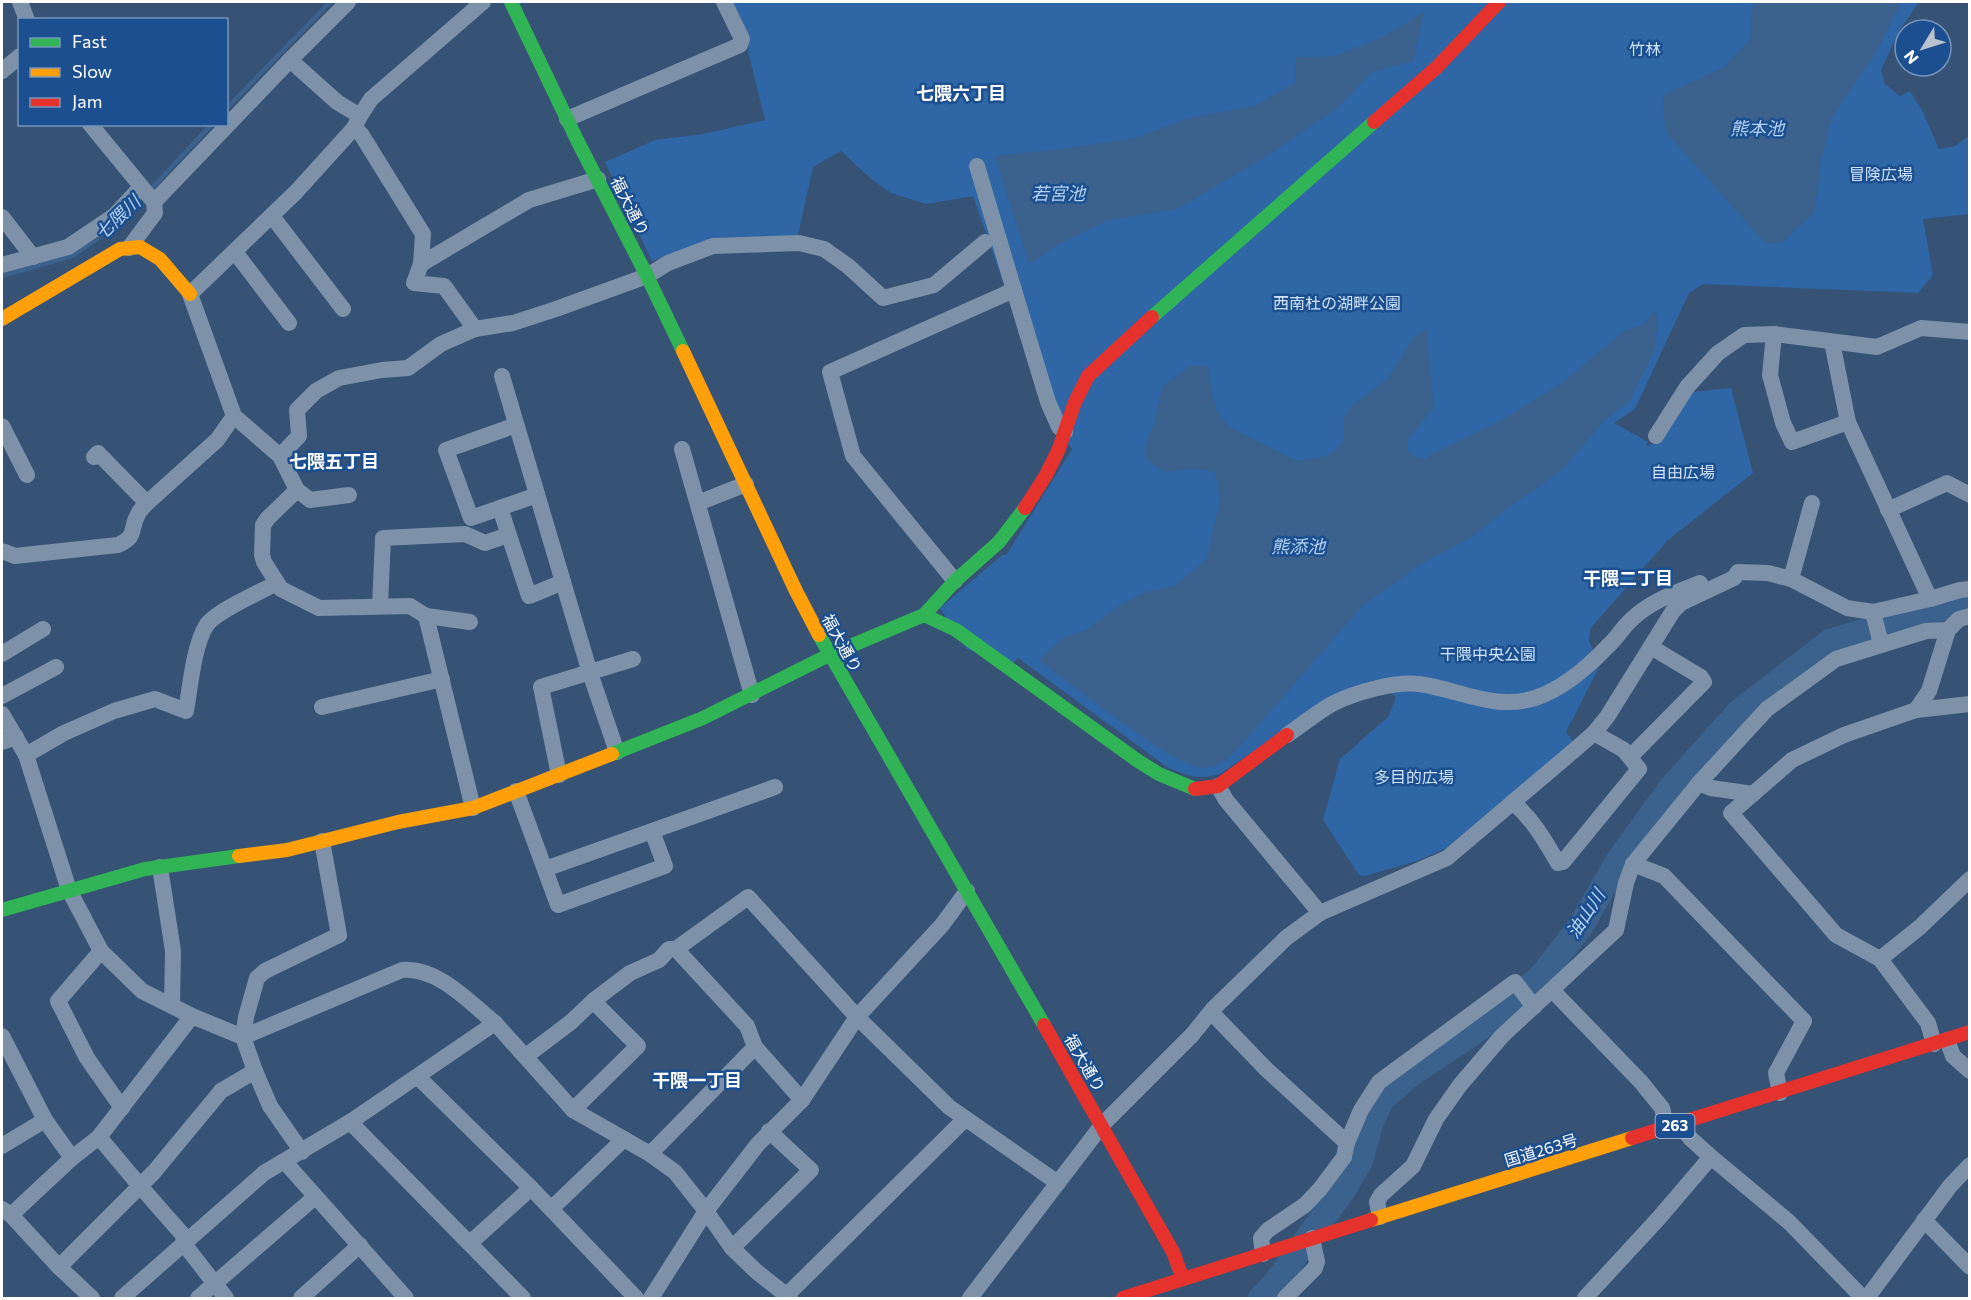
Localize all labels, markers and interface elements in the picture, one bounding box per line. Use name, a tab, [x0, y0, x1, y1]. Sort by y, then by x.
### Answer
legend	[18, 18, 228, 126]
north arrow	[1893, 18, 1953, 78]
text: Fast	[72, 30, 107, 52]
park label: 竹林	[1629, 39, 1661, 58]
text: N	[1900, 47, 1922, 68]
text: Slow	[72, 60, 112, 82]
district label: 七隈六丁目	[916, 82, 1006, 104]
text: Jam	[72, 90, 102, 112]
water label: 熊本池	[1730, 117, 1786, 139]
park label: 冒険広場	[1849, 164, 1913, 183]
street label: 福大通り	[607, 173, 653, 239]
water label: 若宮池	[1031, 182, 1087, 204]
water label: 七隈川	[90, 189, 146, 244]
park label: 西南杜の湖畔公園	[1273, 293, 1401, 312]
district label: 七隈五丁目	[289, 450, 379, 472]
park label: 自由広場	[1651, 462, 1715, 481]
water label: 熊添池	[1271, 535, 1327, 557]
district label: 干隈二丁目	[1583, 567, 1673, 589]
street label: 福大通り	[819, 610, 866, 675]
park label: 干隈中央公園	[1440, 644, 1536, 663]
park label: 多目的広場	[1374, 767, 1454, 786]
water label: 油山川	[1561, 883, 1610, 942]
street label: 福大通り	[1061, 1030, 1110, 1095]
district label: 干隈一丁目	[652, 1069, 742, 1091]
road number: 263	[1656, 1114, 1694, 1138]
street label: 国道263号	[1502, 1129, 1580, 1170]

